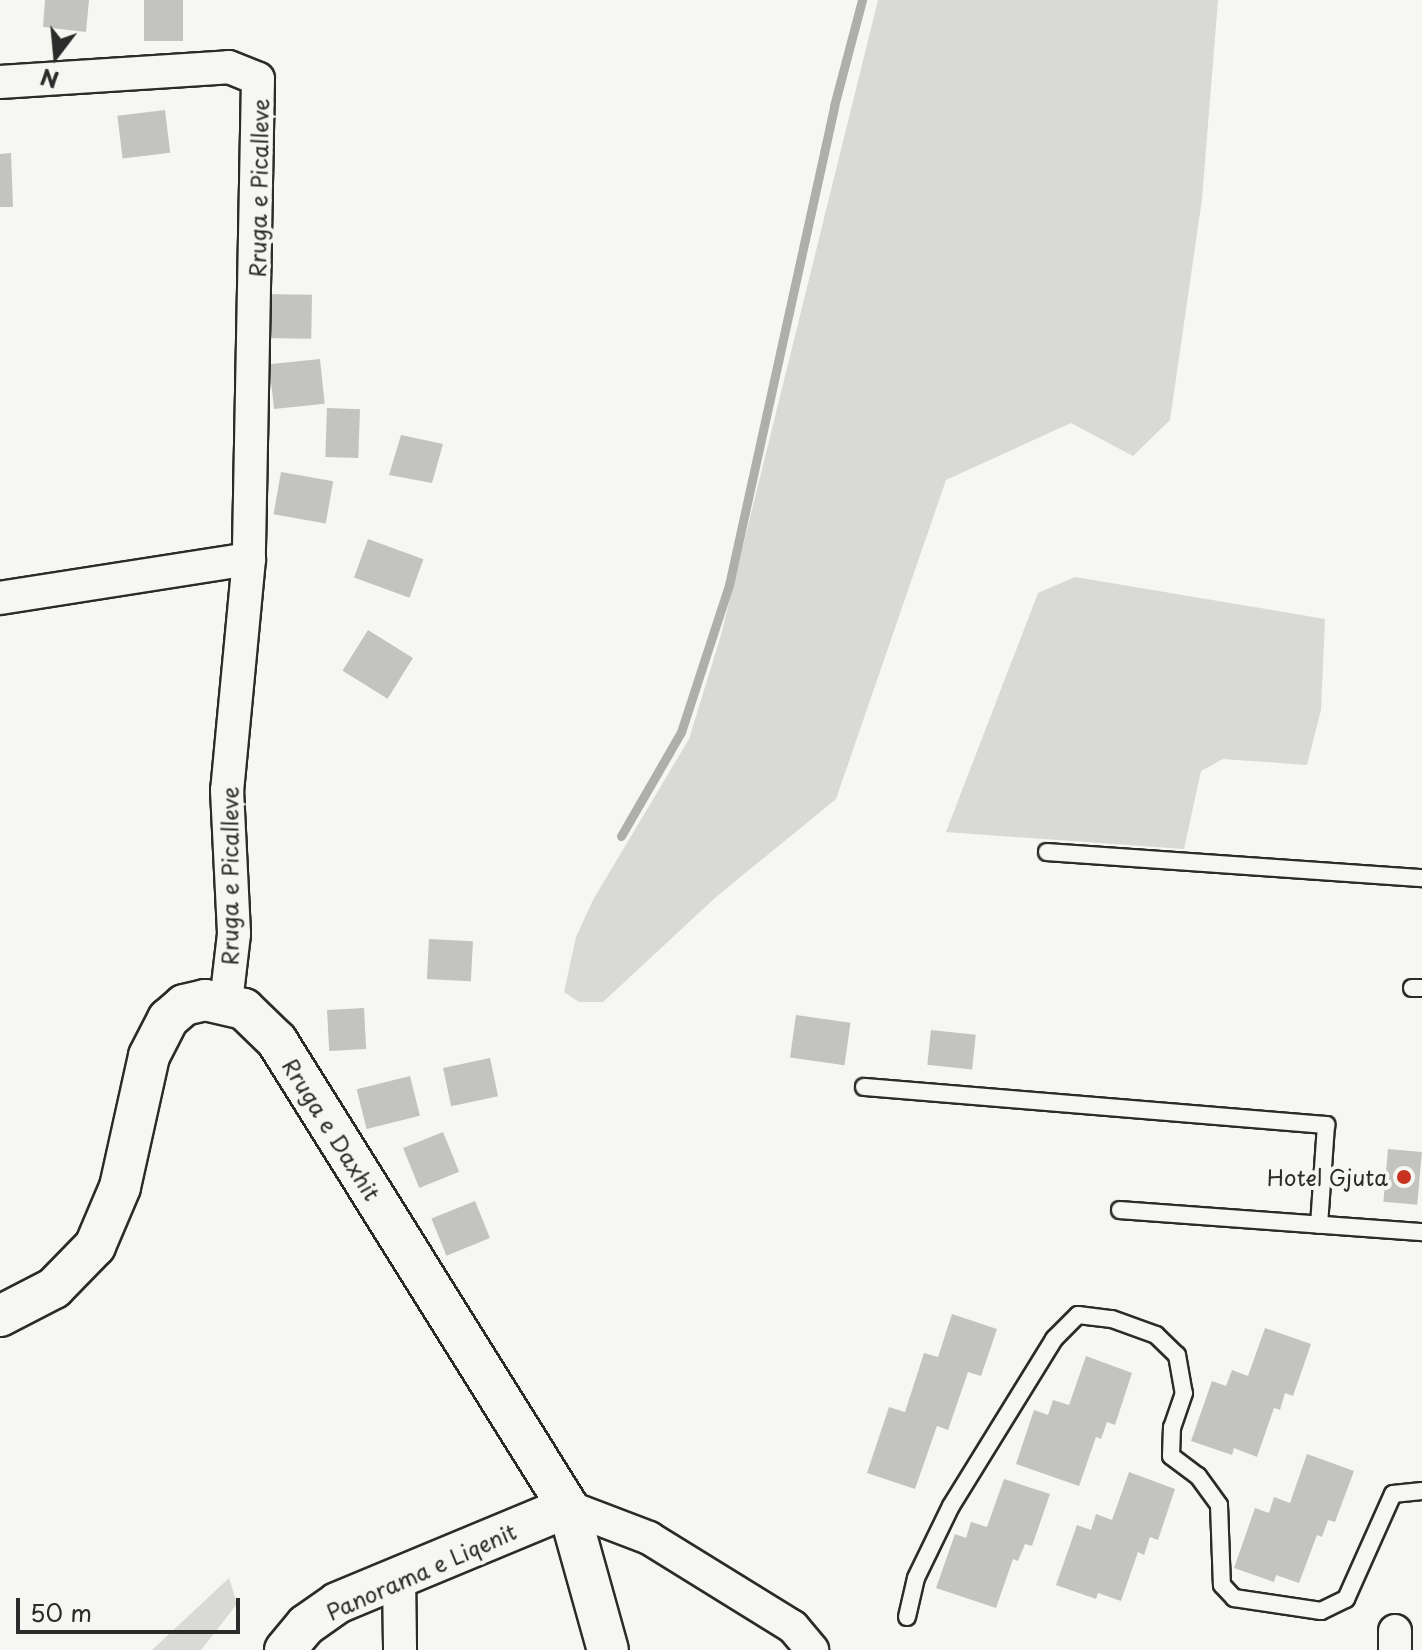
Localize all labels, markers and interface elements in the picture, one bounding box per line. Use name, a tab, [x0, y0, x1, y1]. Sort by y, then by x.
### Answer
north arrow	[16, 16, 96, 96]
text: N	[36, 61, 62, 98]
street label: Rruga e Picalleve	[243, 98, 273, 278]
street label: Rruga e Picalleve	[216, 786, 242, 966]
street label: Rruga e Daxhit	[278, 1053, 386, 1205]
place label: Hotel Gjuta	[1263, 1164, 1388, 1190]
marker: Hotel Gjuta	[1395, 1168, 1413, 1186]
street label: Panorama e Liqenit	[321, 1517, 521, 1625]
scale bar	[20, 1582, 244, 1632]
text: 50 m	[30, 1594, 92, 1630]

